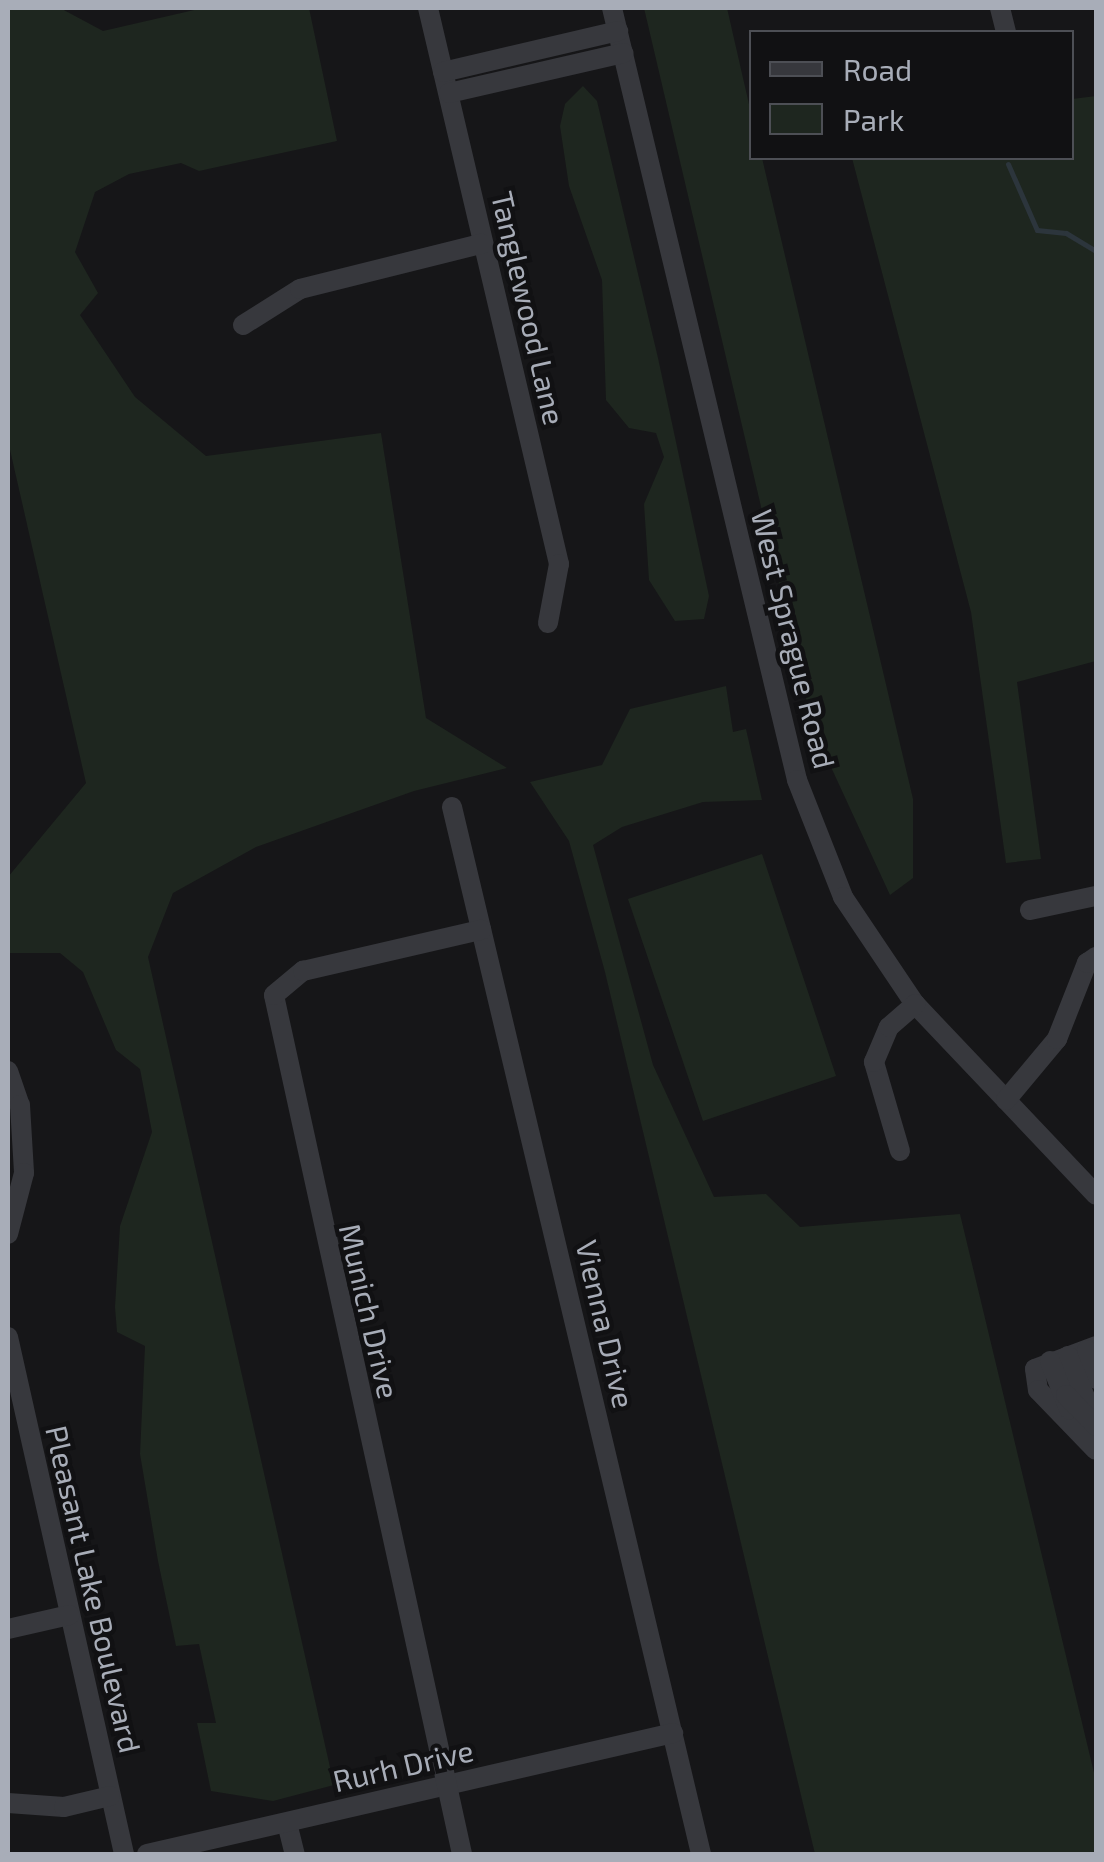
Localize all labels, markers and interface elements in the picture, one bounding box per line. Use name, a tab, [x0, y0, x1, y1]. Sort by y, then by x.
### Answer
legend	[749, 30, 1074, 160]
text: Road	[843, 51, 912, 87]
text: Park	[843, 101, 904, 137]
street label: Tanglewood Lane	[485, 188, 573, 428]
street label: West Sprague Road	[744, 506, 844, 772]
street label: Munich Drive	[332, 1220, 408, 1402]
street label: Vienna Drive	[569, 1237, 643, 1411]
street label: Pleasant Lake Boulevard	[39, 1422, 149, 1756]
street label: Rurh Drive	[329, 1731, 477, 1799]

